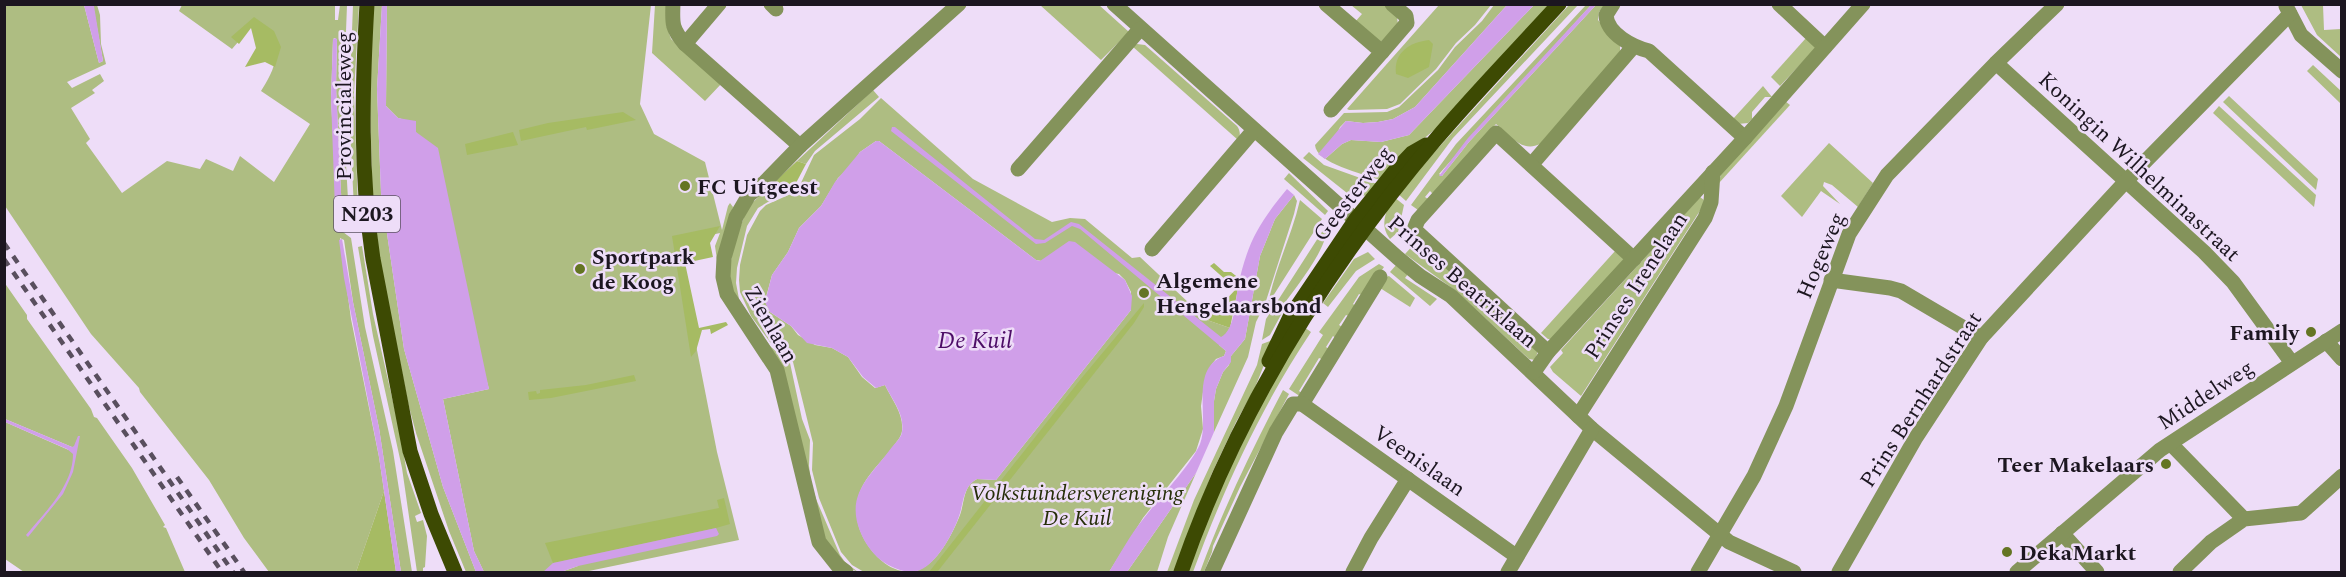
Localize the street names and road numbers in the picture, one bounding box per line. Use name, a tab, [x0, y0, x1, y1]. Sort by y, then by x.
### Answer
street label: Provincialeweg	[328, 31, 361, 181]
street label: Koningin Wilhelminastraat	[2030, 64, 2248, 270]
street label: Geesterweg	[1305, 139, 1401, 249]
road number: N203	[334, 196, 400, 232]
street label: Prinses Irenelaan	[1576, 206, 1696, 366]
street label: Hogeweg	[1788, 207, 1854, 304]
street label: Prinses Beatrixlaan	[1380, 208, 1544, 357]
street label: Zienlaan	[735, 280, 806, 370]
street label: Prins Bernhardstraat	[1852, 305, 1991, 494]
street label: Middelweg	[2151, 352, 2260, 439]
street label: Veenislaan	[1366, 417, 1472, 505]

